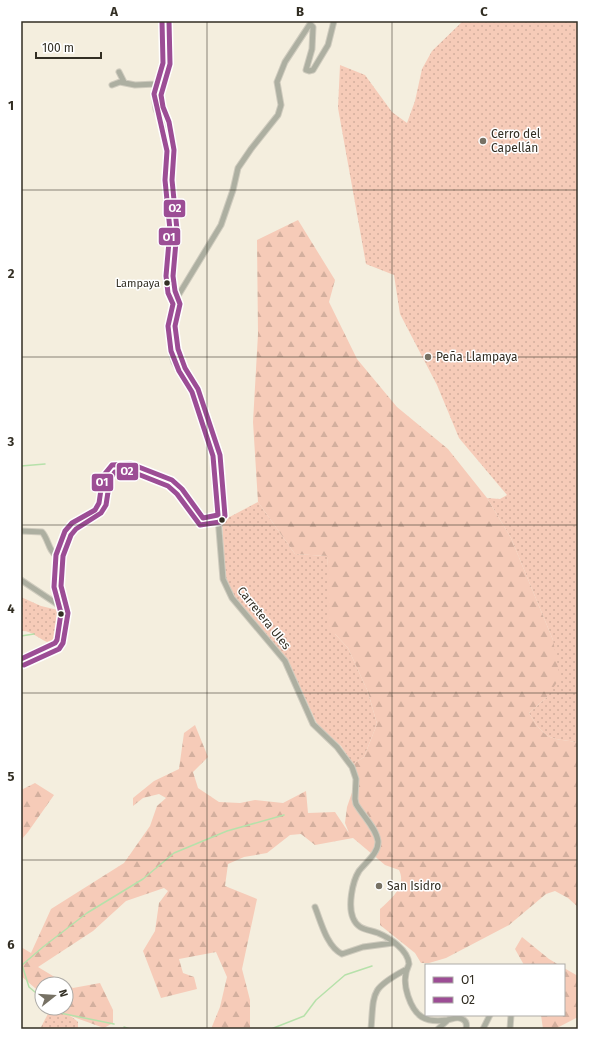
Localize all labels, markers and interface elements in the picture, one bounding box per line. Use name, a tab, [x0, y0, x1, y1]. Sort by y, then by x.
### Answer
text: A	[109, 4, 118, 19]
text: B	[296, 4, 304, 19]
text: C	[480, 4, 488, 19]
scale bar	[36, 34, 101, 60]
text: 100 m	[42, 41, 74, 55]
text: 1	[8, 98, 14, 113]
place label: Cerro del Capellán	[491, 127, 541, 155]
marker: Cerro del Capellán	[478, 136, 488, 146]
line badge: O2	[163, 199, 186, 218]
text: O2	[168, 202, 182, 215]
line badge: O1	[158, 227, 181, 246]
text: O1	[163, 231, 175, 244]
text: 2	[8, 266, 15, 281]
place label: Lampaya	[116, 277, 160, 290]
marker: Lampaya	[162, 278, 172, 288]
place label: Peña Llampaya	[436, 350, 518, 364]
marker: Peña Llampaya	[423, 352, 433, 362]
text: 3	[7, 434, 15, 449]
line badge: O2	[116, 462, 139, 481]
text: O2	[120, 465, 134, 478]
line badge: O1	[91, 473, 114, 492]
text: O1	[96, 476, 108, 489]
unlabelled marker	[217, 515, 227, 525]
street label: Carretera Ules	[234, 584, 294, 653]
text: 4	[7, 601, 15, 616]
unlabelled marker	[56, 609, 66, 619]
text: 5	[8, 769, 15, 784]
place label: San Isidro	[387, 879, 441, 893]
marker: San Isidro	[374, 881, 384, 891]
text: 6	[7, 937, 15, 952]
legend	[425, 964, 565, 1016]
text: O1	[461, 973, 474, 987]
north arrow	[34, 976, 74, 1016]
text: N	[56, 988, 70, 999]
text: O2	[461, 993, 475, 1007]

